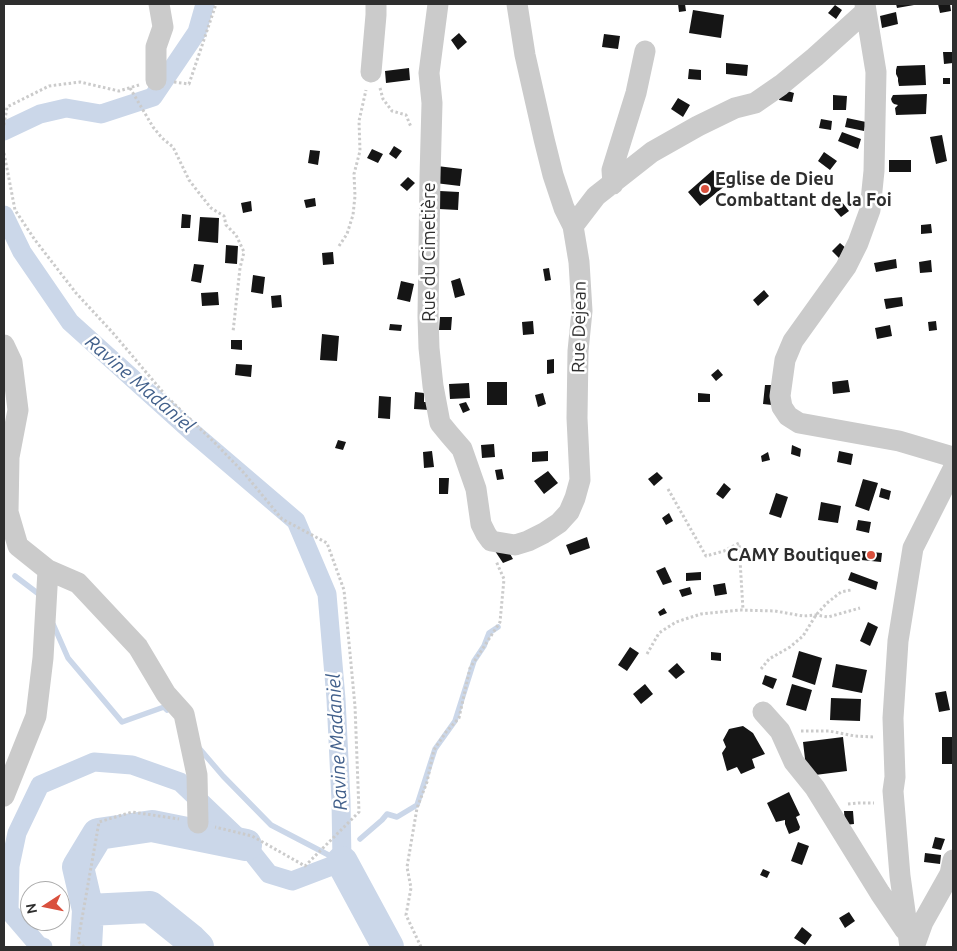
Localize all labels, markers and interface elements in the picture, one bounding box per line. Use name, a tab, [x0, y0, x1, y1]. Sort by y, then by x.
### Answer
place label: Eglise de Dieu Combattant de la Foi	[715, 168, 892, 210]
street label: Rue du Cimetière	[418, 182, 440, 322]
marker: Eglise de Dieu Combattant de la Foi	[699, 183, 711, 195]
street label: Rue Dejean	[567, 281, 591, 373]
water label: Ravine Madaniel	[81, 330, 199, 438]
place label: CAMY Boutique	[727, 544, 861, 566]
marker: CAMY Boutique	[865, 549, 877, 561]
water label: Ravine Madaniel	[322, 673, 352, 811]
north arrow	[20, 881, 70, 931]
text: N	[22, 902, 40, 915]

